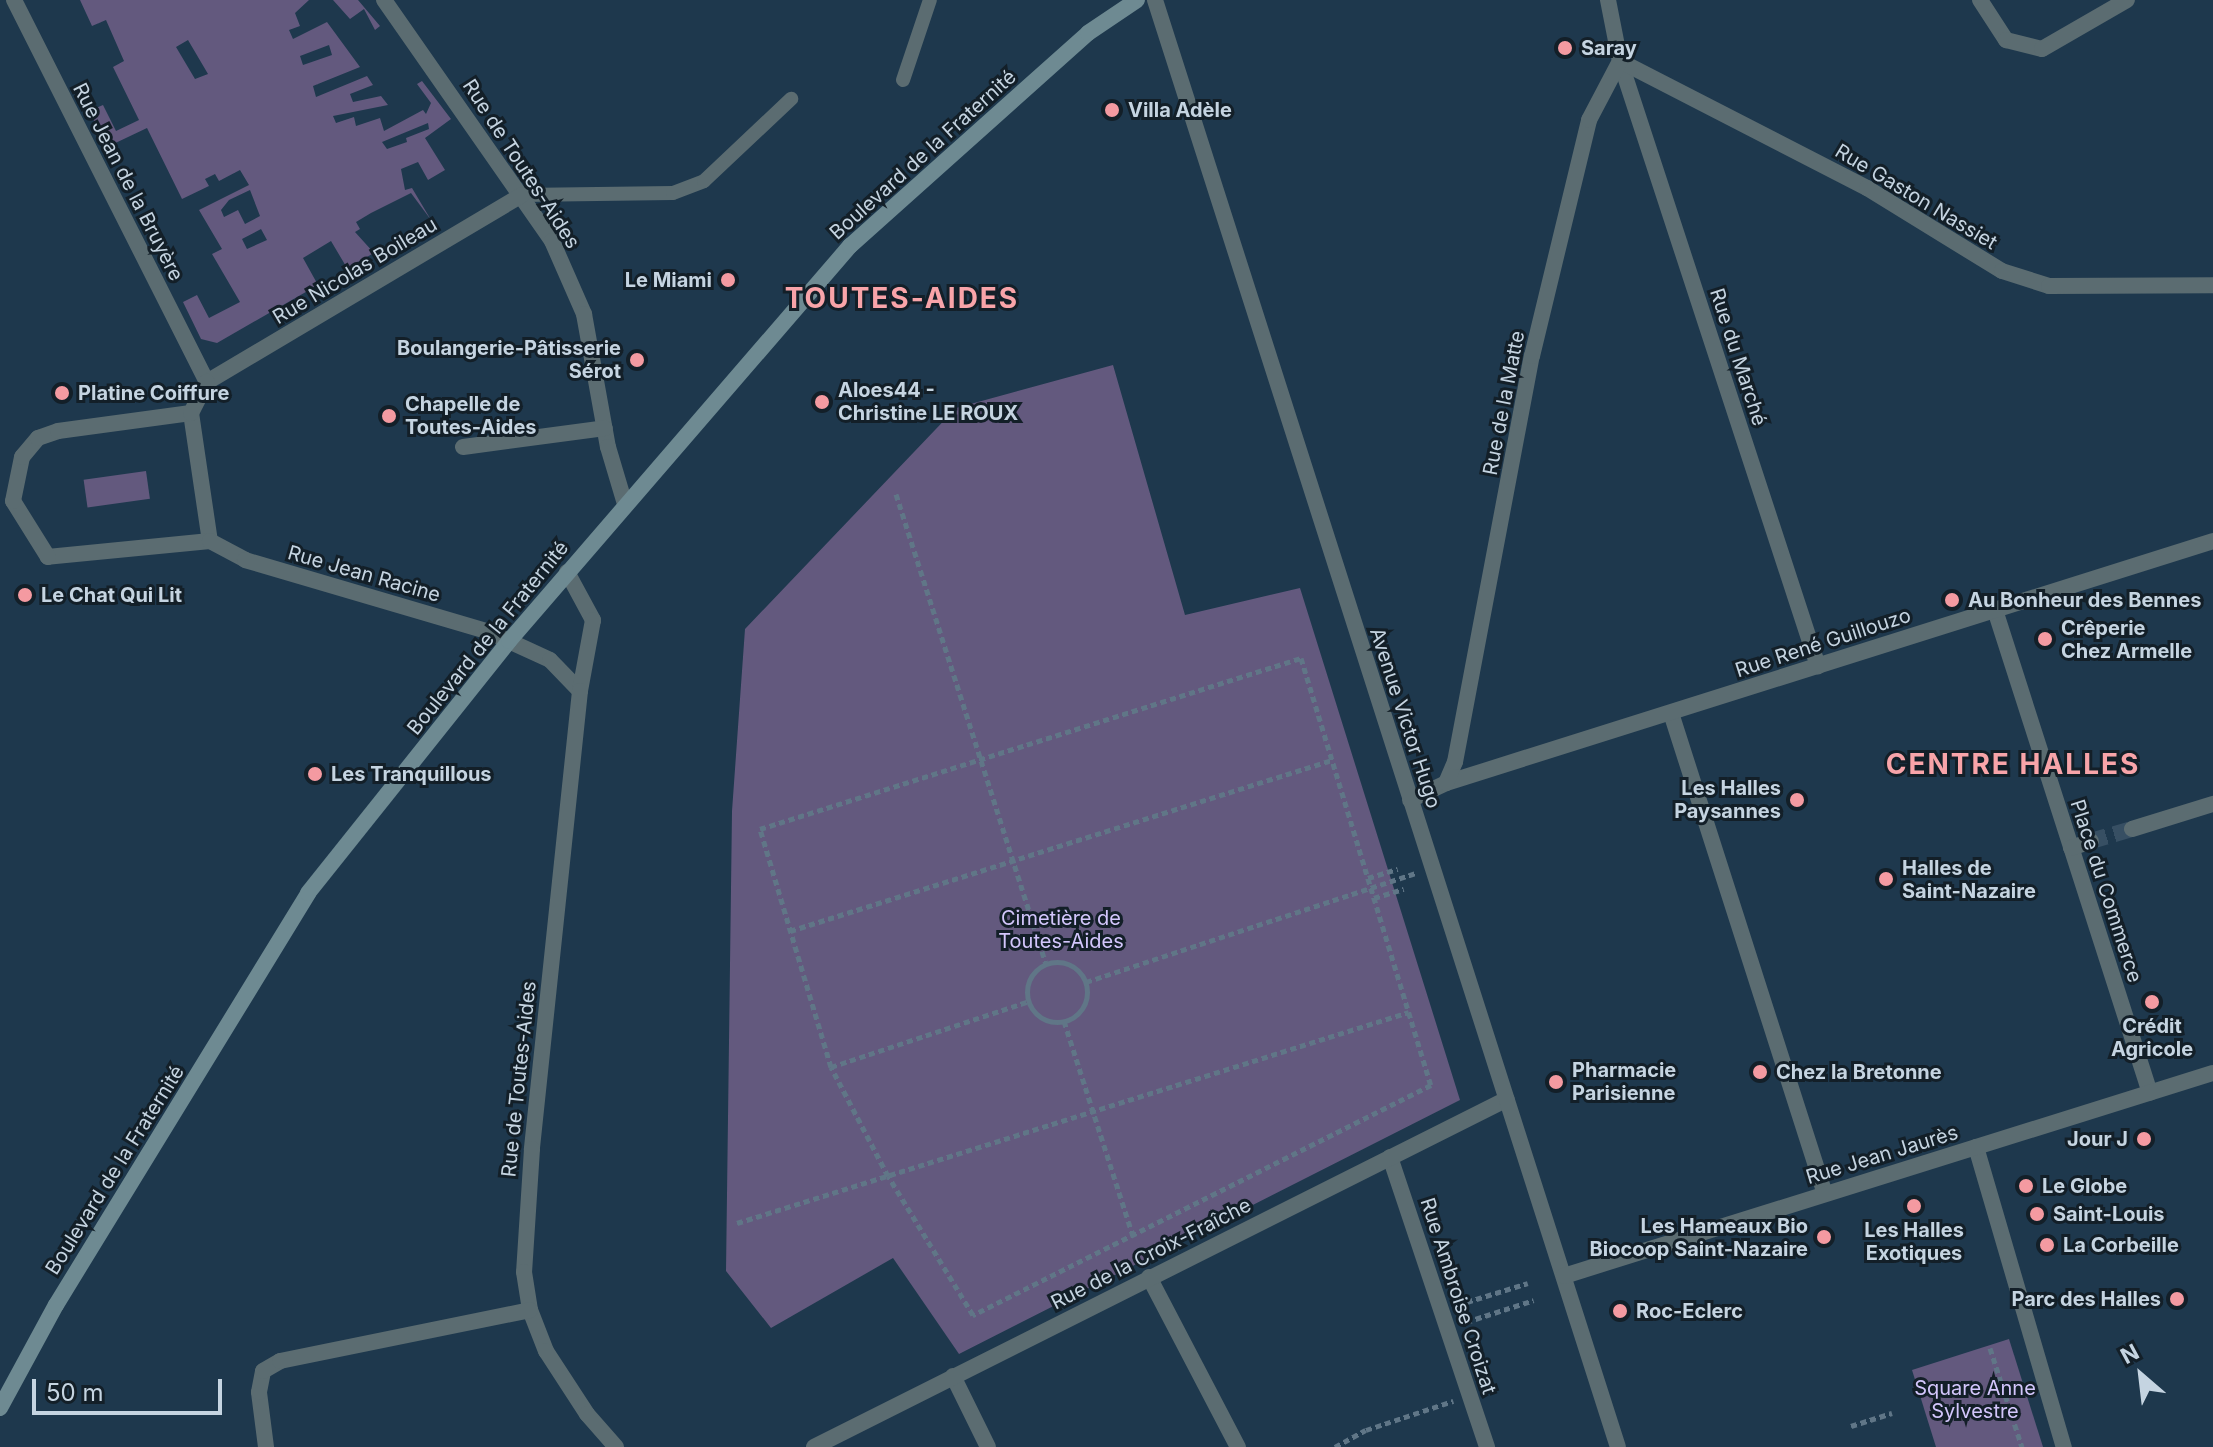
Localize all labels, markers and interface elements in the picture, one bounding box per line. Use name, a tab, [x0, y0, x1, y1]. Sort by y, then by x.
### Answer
place label: Saray	[1581, 36, 1637, 60]
marker: Saray	[1556, 39, 1574, 57]
street label: Boulevard de la Fraternité	[825, 65, 1021, 245]
street label: Rue de Toutes-Aides	[457, 75, 585, 253]
street label: Rue Jean de la Bruyère	[68, 79, 188, 285]
place label: Villa Adèle	[1128, 98, 1232, 122]
marker: Villa Adèle	[1103, 101, 1121, 119]
street label: Rue Gaston Nassiet	[1831, 139, 2001, 255]
street label: Rue Nicolas Boileau	[269, 212, 441, 330]
place label: Le Miami	[625, 268, 712, 292]
marker: Le Miami	[719, 271, 737, 289]
district label: TOUTES-AIDES	[785, 281, 1019, 315]
street label: Rue du Marché	[1704, 285, 1772, 429]
street label: Rue de la Matte	[1478, 329, 1530, 477]
place label: Boulangerie-Pâtisserie Sérot	[397, 336, 621, 383]
marker: Boulangerie-Pâtisserie Sérot	[628, 351, 646, 369]
place label: Aloes44 - Christine LE ROUX	[838, 378, 1018, 425]
place label: Platine Coiffure	[78, 381, 229, 405]
marker: Platine Coiffure	[53, 384, 71, 402]
place label: Chapelle de Toutes-Aides	[405, 392, 537, 439]
marker: Aloes44 - Christine LE ROUX	[813, 393, 831, 411]
marker: Chapelle de Toutes-Aides	[380, 407, 398, 425]
street label: Boulevard de la Fraternité	[402, 536, 574, 740]
street label: Rue Jean Racine	[285, 541, 443, 607]
place label: Le Chat Qui Lit	[41, 583, 182, 607]
marker: Le Chat Qui Lit	[16, 586, 34, 604]
place label: Au Bonheur des Bennes	[1968, 588, 2201, 612]
marker: Au Bonheur des Bennes	[1943, 591, 1961, 609]
street label: Rue René Guillouzo	[1732, 603, 1914, 683]
place label: Crêperie Chez Armelle	[2061, 616, 2192, 663]
street label: Avenue Victor Hugo	[1364, 625, 1446, 811]
marker: Crêperie Chez Armelle	[2036, 630, 2054, 648]
district label: CENTRE HALLES	[1886, 747, 2140, 781]
place label: Les Tranquillous	[331, 762, 492, 786]
marker: Les Tranquillous	[306, 765, 324, 783]
place label: Les Halles Paysannes	[1674, 776, 1781, 823]
marker: Les Halles Paysannes	[1788, 791, 1806, 809]
street label: Place du Commerce	[2065, 797, 2147, 985]
place label: Halles de Saint-Nazaire	[1902, 856, 2036, 903]
marker: Halles de Saint-Nazaire	[1877, 870, 1895, 888]
park label: Cimetière de Toutes-Aides	[998, 906, 1124, 953]
street label: Rue de Toutes-Aides	[497, 980, 541, 1178]
marker: Crédit Agricole	[2143, 993, 2161, 1011]
place label: Crédit Agricole	[2111, 1014, 2193, 1061]
place label: Pharmacie Parisienne	[1572, 1058, 1676, 1105]
place label: Chez la Bretonne	[1776, 1060, 1942, 1084]
street label: Boulevard de la Fraternité	[41, 1061, 189, 1279]
marker: Chez la Bretonne	[1751, 1063, 1769, 1081]
marker: Pharmacie Parisienne	[1547, 1073, 1565, 1091]
street label: Rue Jean Jaurès	[1803, 1120, 1961, 1190]
place label: Jour J	[2067, 1127, 2128, 1151]
marker: Jour J	[2135, 1130, 2153, 1148]
place label: Le Globe	[2042, 1174, 2127, 1198]
marker: Le Globe	[2017, 1177, 2035, 1195]
street label: Rue de la Croix-Fraîche	[1047, 1193, 1255, 1315]
street label: Rue Ambroise Croizat	[1415, 1195, 1501, 1397]
marker: Les Halles Exotiques	[1905, 1197, 1923, 1215]
place label: Saint-Louis	[2053, 1202, 2165, 1226]
marker: Saint-Louis	[2028, 1205, 2046, 1223]
place label: Les Hameaux Bio Biocoop Saint-Nazaire	[1590, 1214, 1808, 1261]
place label: Les Halles Exotiques	[1864, 1218, 1964, 1265]
marker: Les Hameaux Bio Biocoop Saint-Nazaire	[1815, 1228, 1833, 1246]
place label: La Corbeille	[2063, 1233, 2179, 1257]
marker: La Corbeille	[2038, 1236, 2056, 1254]
place label: Parc des Halles	[2012, 1287, 2161, 1311]
marker: Parc des Halles	[2168, 1290, 2186, 1308]
place label: Roc-Eclerc	[1636, 1299, 1743, 1323]
marker: Roc-Eclerc	[1611, 1302, 1629, 1320]
north arrow	[2101, 1335, 2181, 1415]
text: N	[2116, 1338, 2143, 1369]
scale bar	[36, 1363, 226, 1413]
park label: Square Anne Sylvestre	[1914, 1376, 2036, 1423]
text: 50 m	[46, 1378, 104, 1407]

